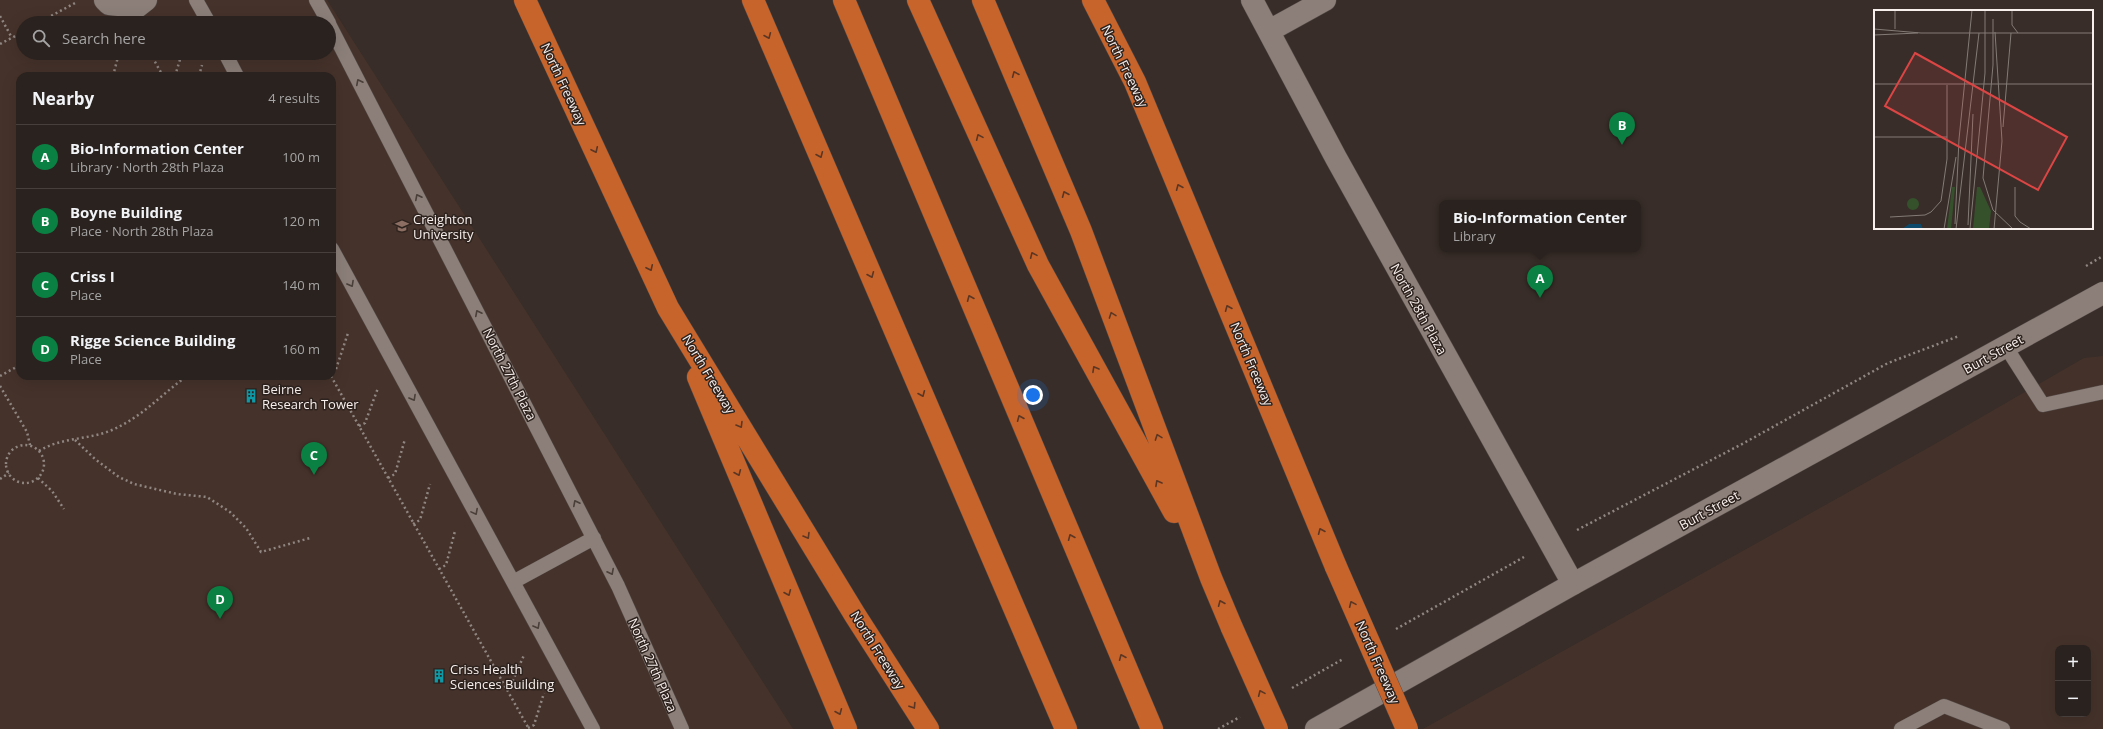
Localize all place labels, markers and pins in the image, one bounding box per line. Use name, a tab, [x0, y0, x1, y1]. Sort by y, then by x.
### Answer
pin: B	[1609, 112, 1635, 145]
place label: Creighton University	[413, 210, 474, 243]
school or university icon: Creighton University	[394, 218, 410, 234]
pin: A	[1527, 265, 1553, 298]
place label: Beirne Research Tower	[262, 380, 359, 413]
building icon: Beirne Research Tower	[243, 388, 259, 404]
pin: C	[301, 442, 327, 475]
pin: D	[207, 586, 233, 619]
place label: Criss Health Sciences Building	[450, 660, 554, 693]
building icon: Criss Health Sciences Building	[431, 668, 447, 684]

